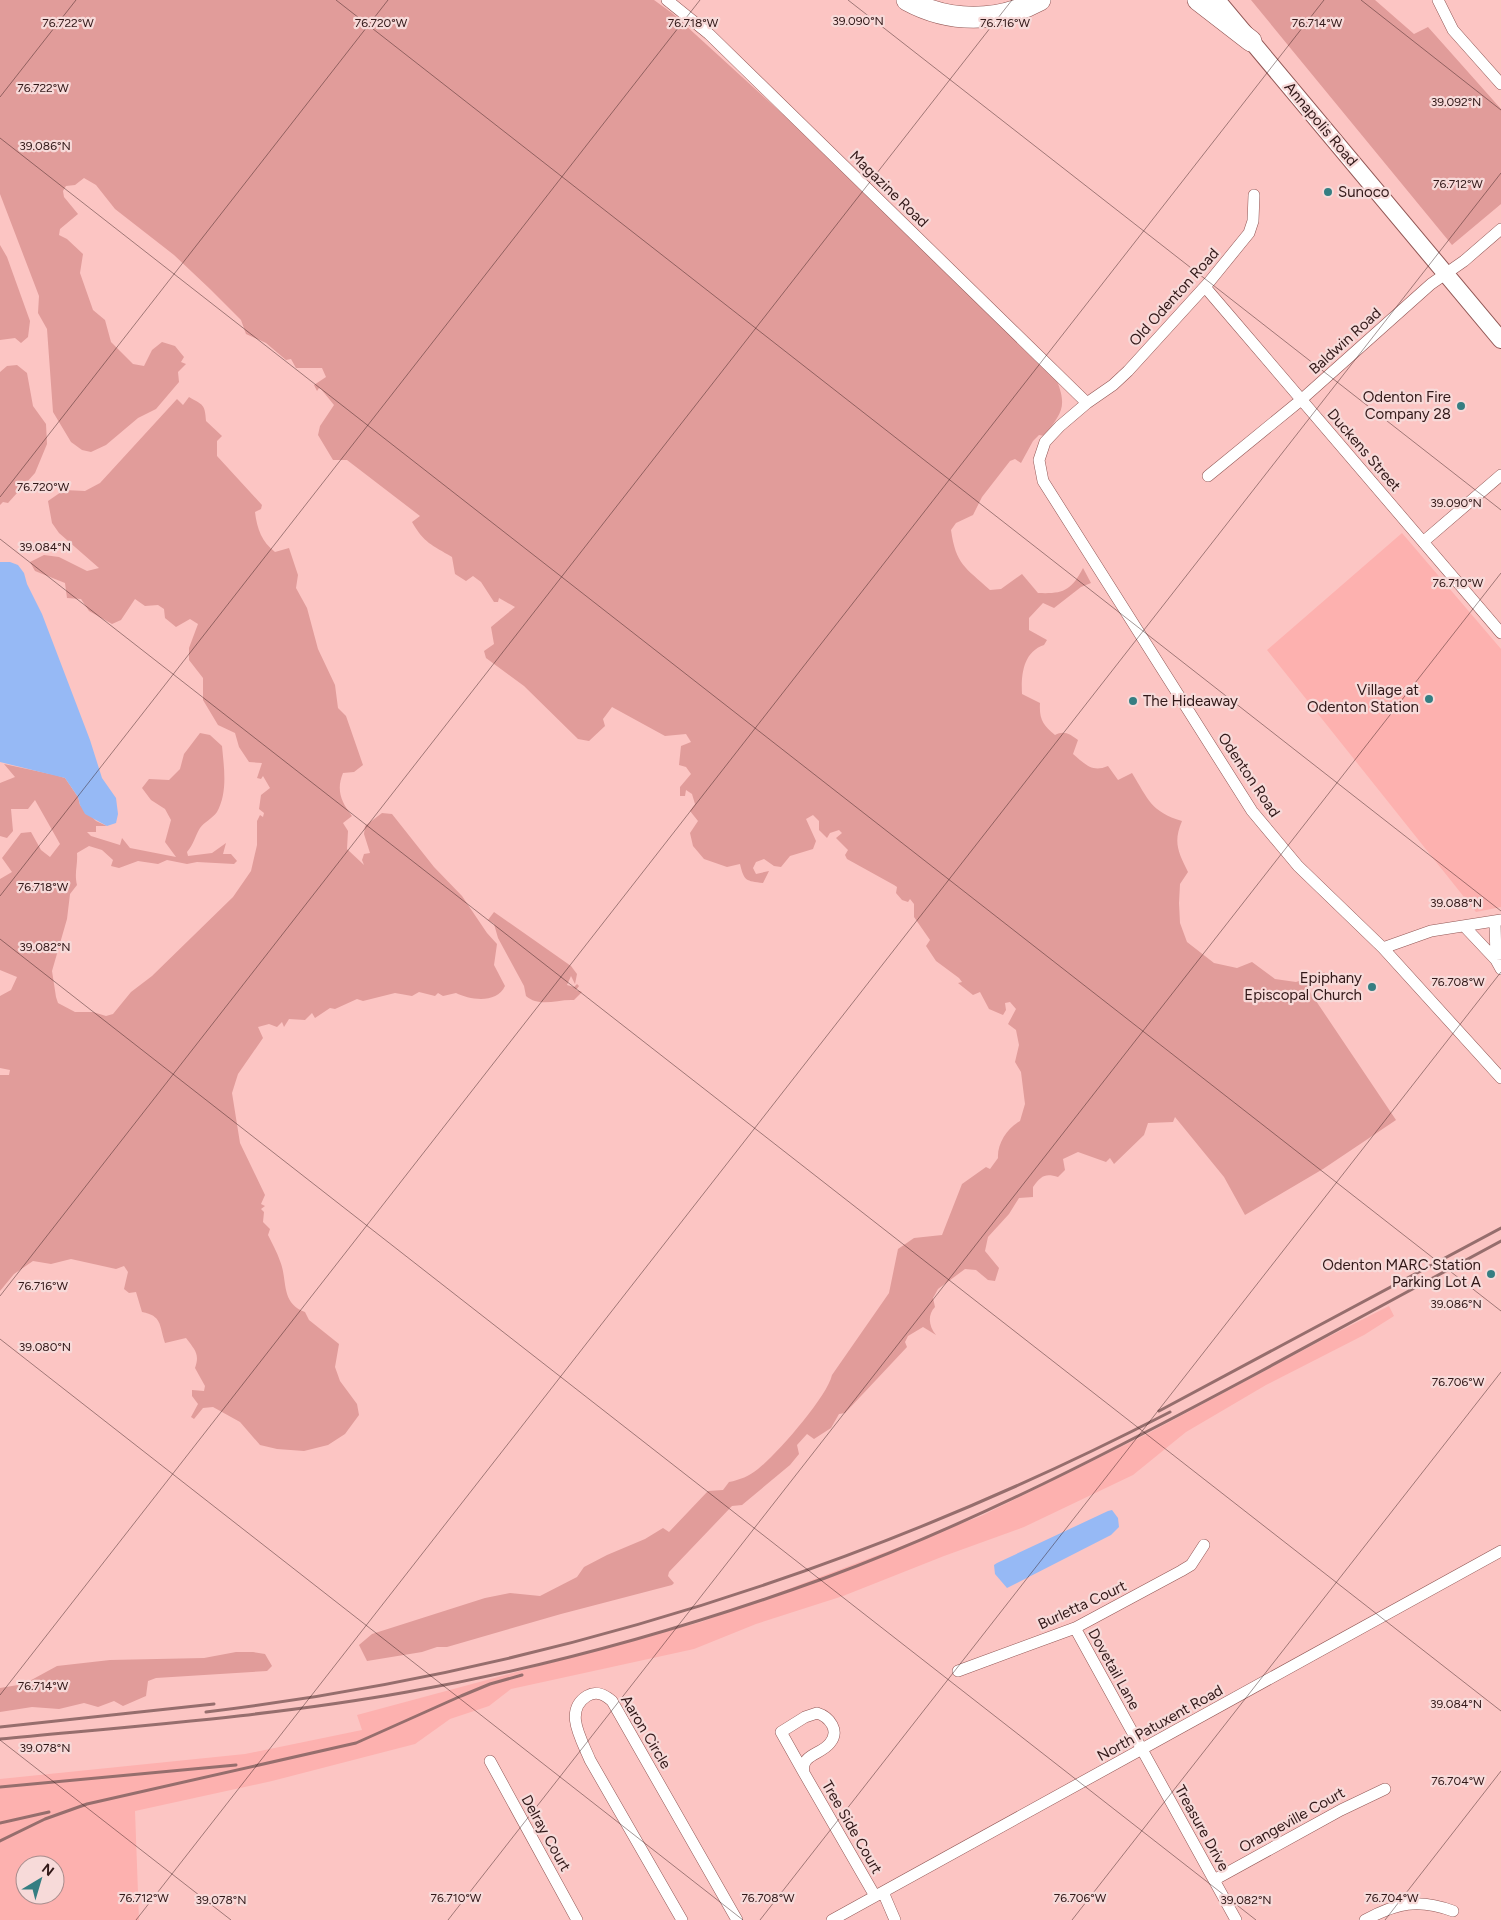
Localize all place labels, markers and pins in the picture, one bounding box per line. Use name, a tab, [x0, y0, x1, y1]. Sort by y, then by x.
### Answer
place label: Sunoco	[1338, 183, 1390, 201]
marker: Sunoco	[1322, 186, 1334, 198]
place label: Odenton Fire Company 28	[1363, 388, 1451, 423]
marker: Odenton Fire Company 28	[1455, 400, 1467, 412]
place label: Village at Odenton Station	[1307, 681, 1419, 716]
place label: The Hideaway	[1143, 692, 1238, 710]
marker: Village at Odenton Station	[1423, 693, 1435, 705]
marker: The Hideaway	[1127, 695, 1139, 707]
place label: Epiphany Episcopal Church	[1244, 969, 1362, 1004]
marker: Epiphany Episcopal Church	[1366, 981, 1378, 993]
place label: Odenton MARC Station Parking Lot A	[1322, 1256, 1481, 1291]
marker: Odenton MARC Station Parking Lot A	[1485, 1268, 1497, 1280]

